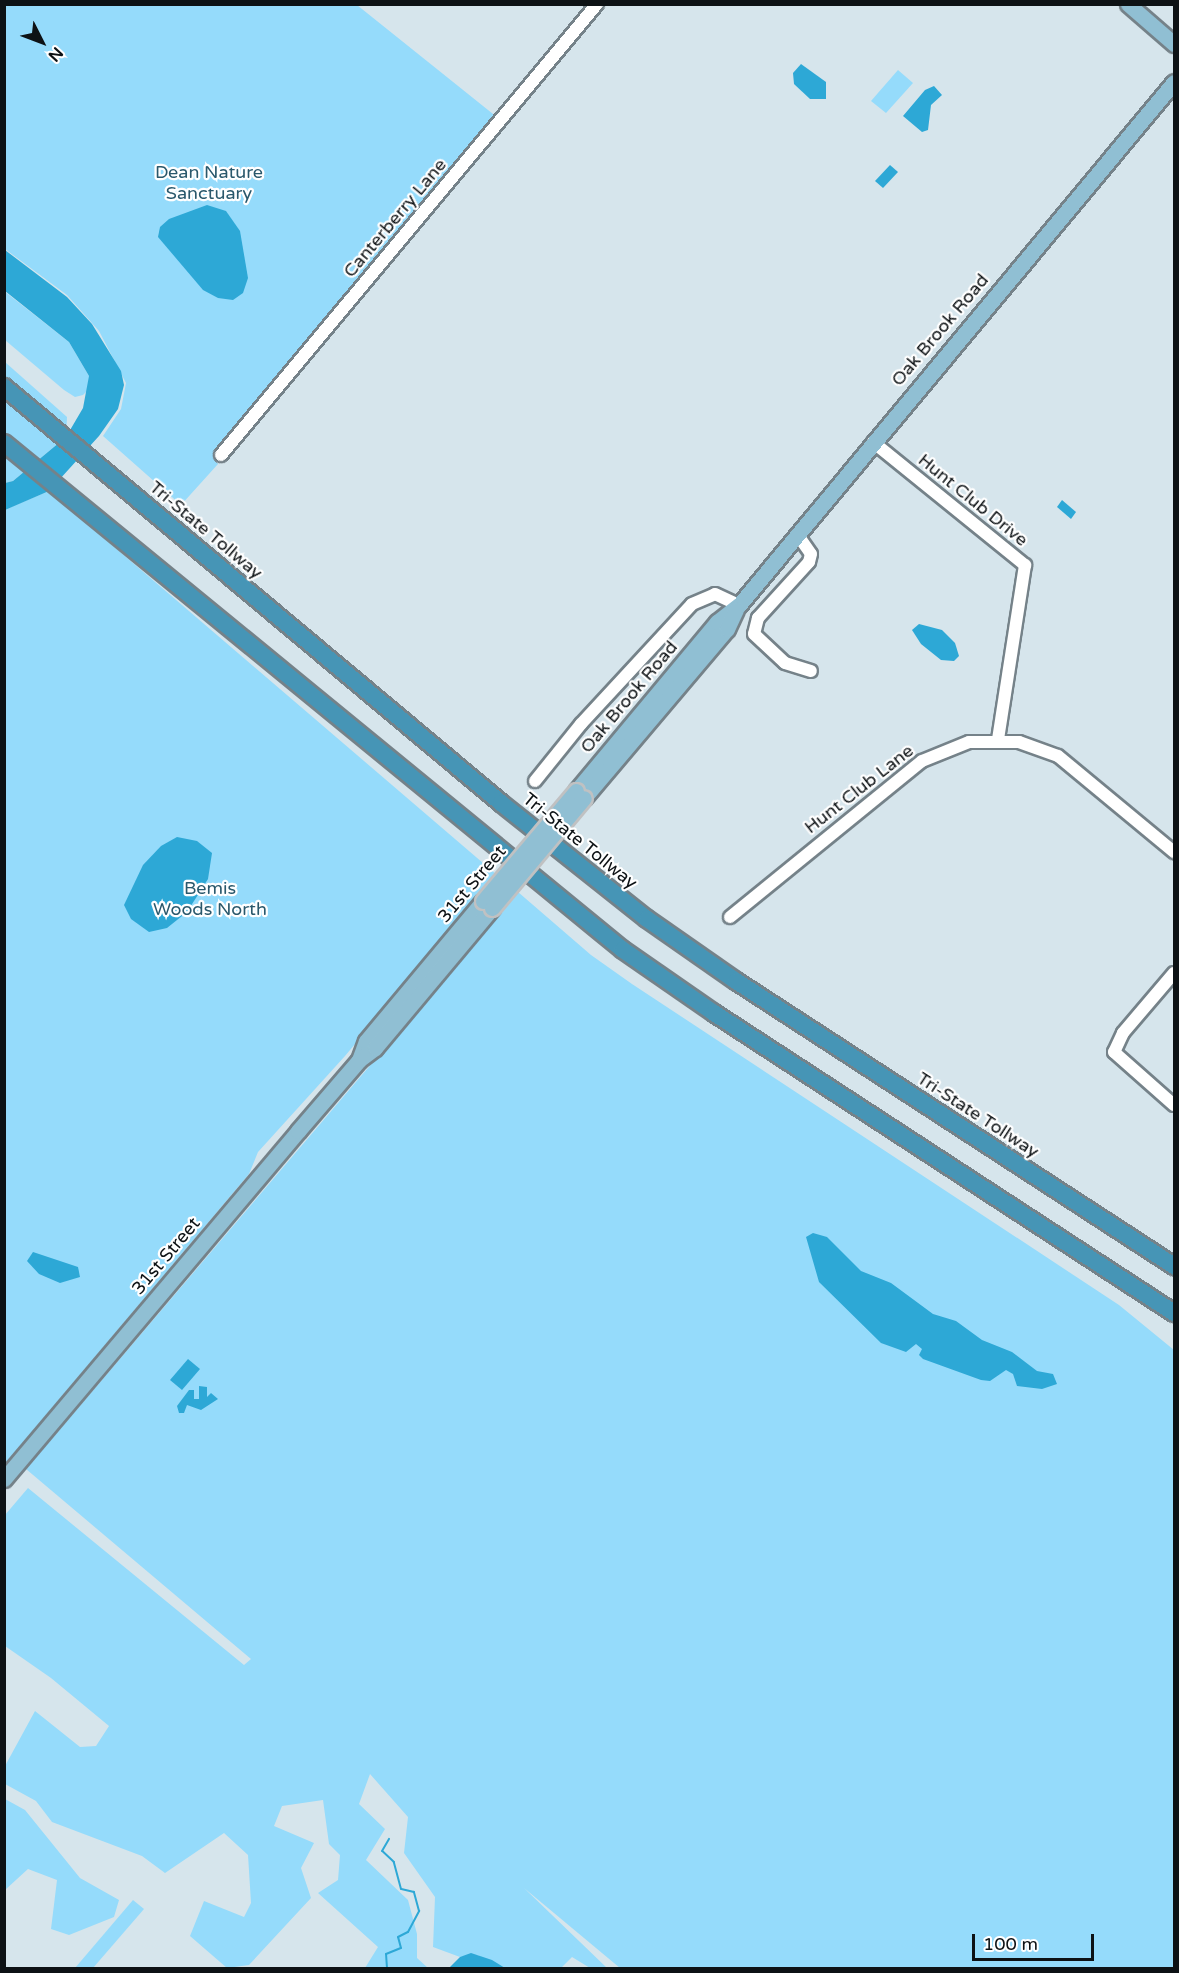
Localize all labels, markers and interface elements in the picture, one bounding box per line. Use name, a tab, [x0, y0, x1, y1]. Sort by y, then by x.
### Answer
north arrow	[12, 12, 72, 72]
text: N	[44, 43, 67, 66]
street label: Canterberry Lane	[339, 154, 451, 282]
park label: Dean Nature Sanctuary	[155, 162, 263, 204]
street label: Oak Brook Road	[887, 270, 993, 390]
street label: Hunt Club Drive	[914, 449, 1032, 551]
street label: Tri-State Tollway	[145, 476, 267, 584]
street label: Oak Brook Road	[576, 637, 682, 757]
street label: Hunt Club Lane	[800, 740, 918, 838]
street label: Tri-State Tollway	[518, 788, 642, 894]
street label: 31st Street	[433, 841, 511, 927]
park label: Bemis Woods North	[153, 878, 267, 920]
street label: Tri-State Tollway	[913, 1068, 1043, 1162]
street label: 31st Street	[127, 1213, 205, 1299]
scale bar	[975, 1922, 1096, 1960]
text: 100 m	[983, 1933, 1038, 1955]

